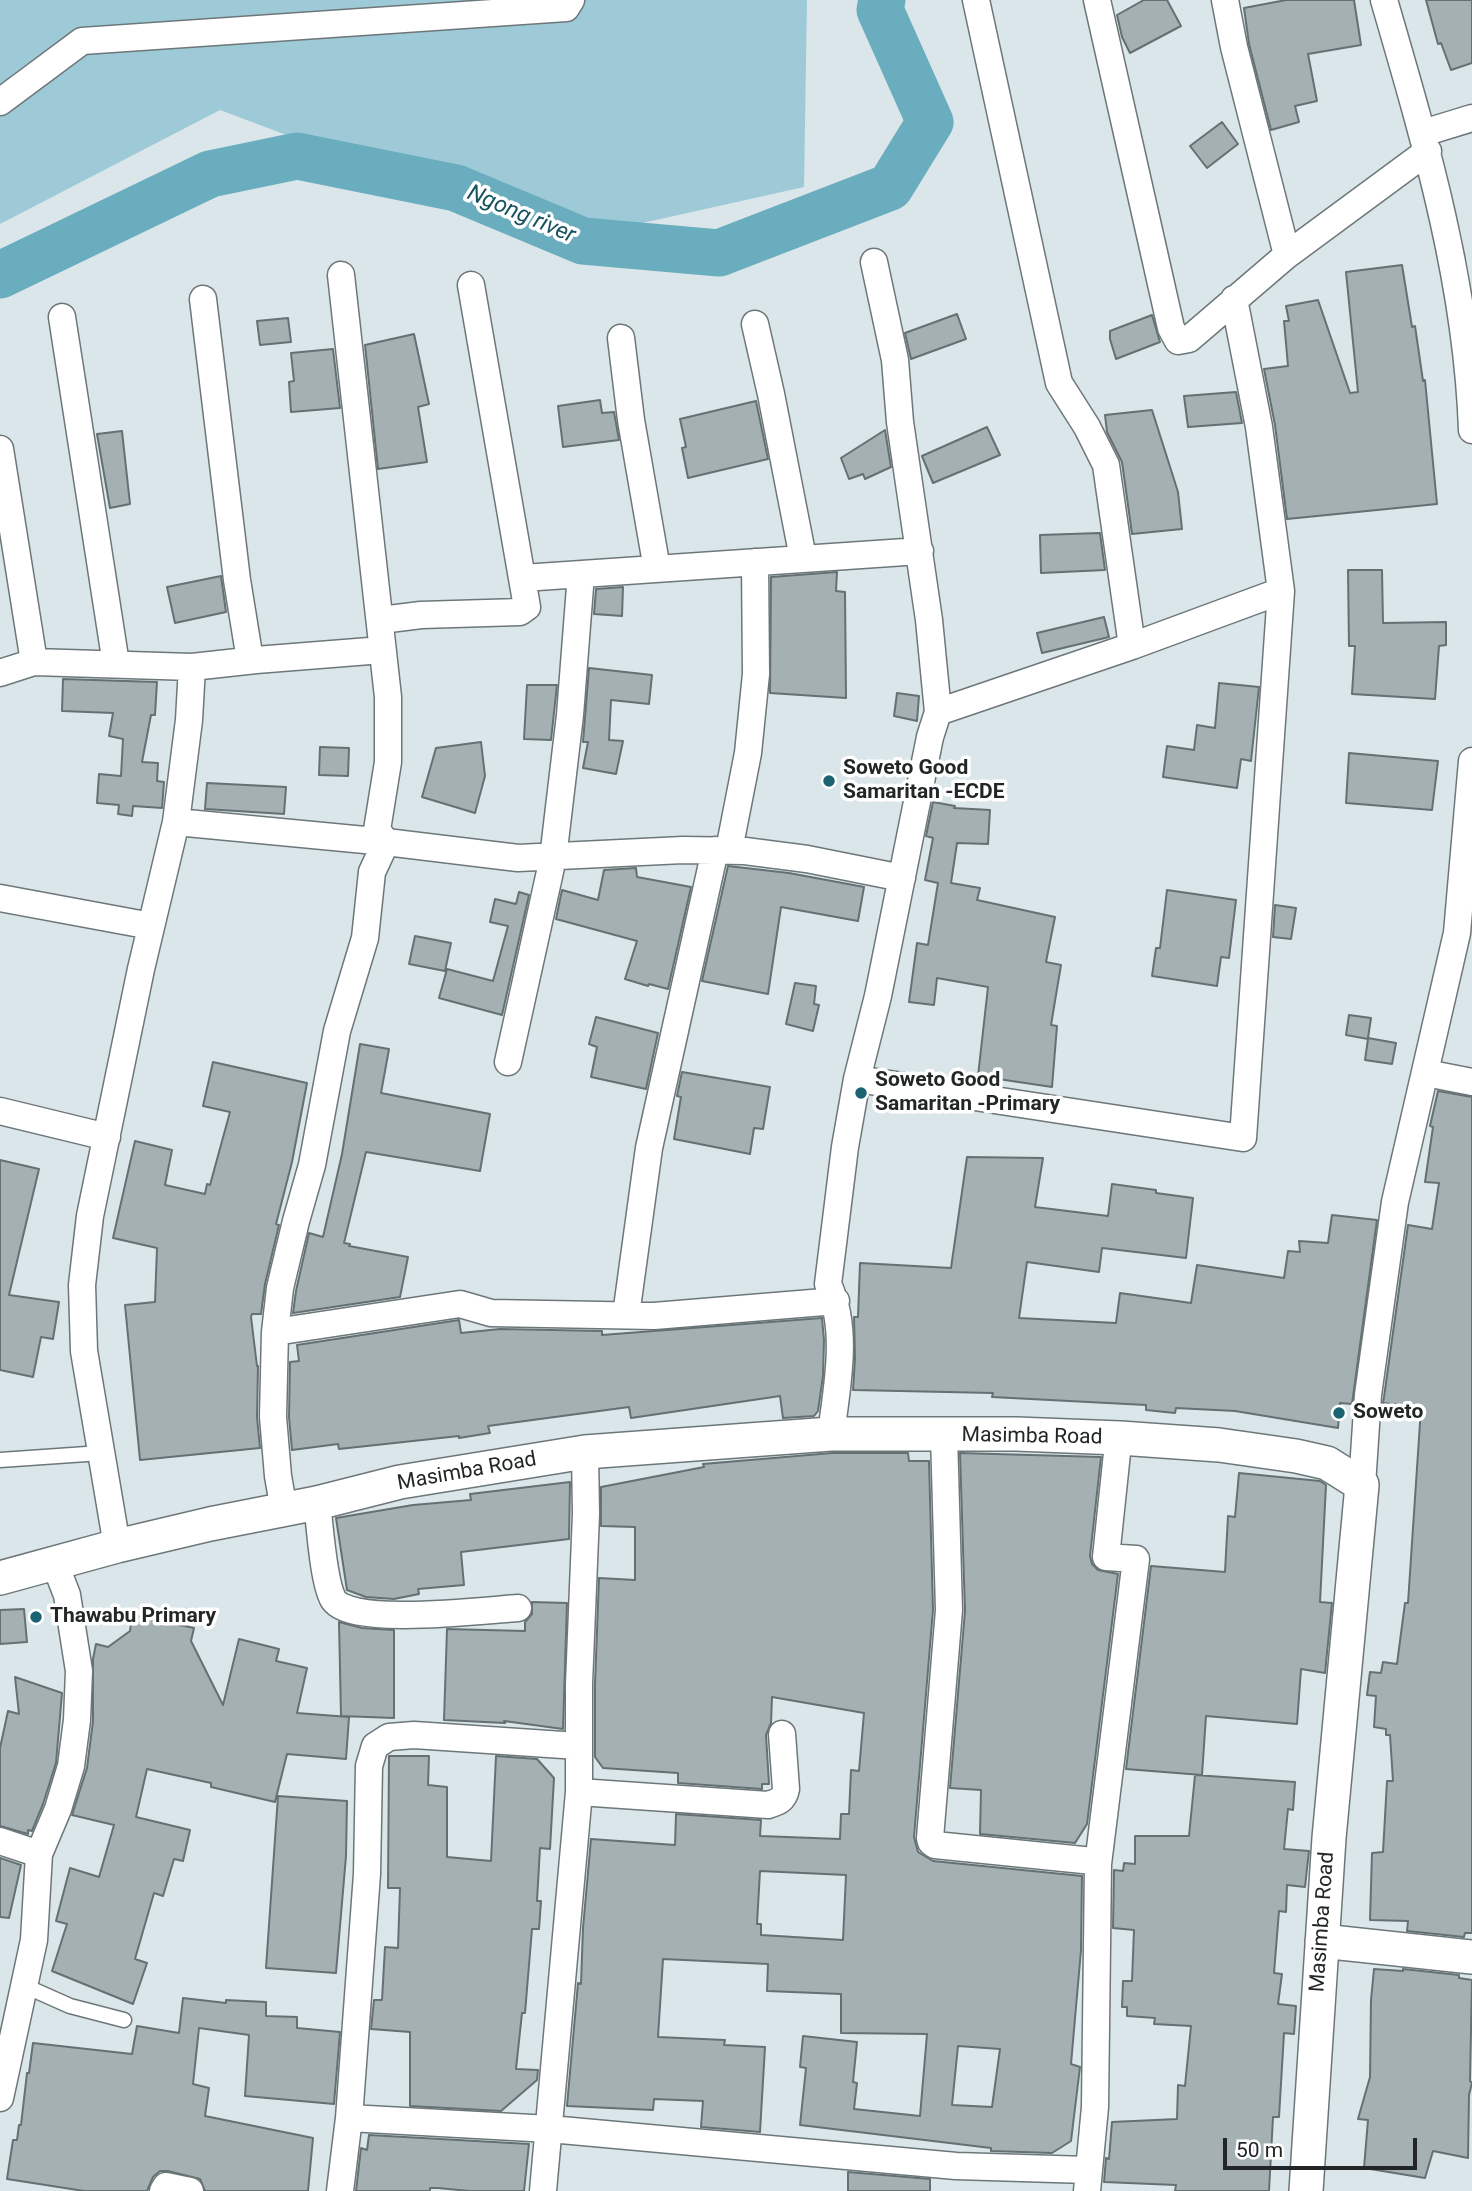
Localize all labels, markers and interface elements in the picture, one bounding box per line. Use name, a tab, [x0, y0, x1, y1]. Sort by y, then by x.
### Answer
water label: Ngong river	[463, 180, 579, 250]
place label: Soweto Good Samaritan -ECDE	[843, 756, 1004, 806]
marker: Soweto Good Samaritan -ECDE	[821, 773, 837, 789]
place label: Soweto Good Samaritan -Primary	[875, 1068, 1060, 1118]
marker: Soweto Good Samaritan -Primary	[853, 1085, 869, 1101]
place label: Soweto	[1353, 1400, 1423, 1426]
marker: Soweto	[1331, 1405, 1347, 1421]
street label: Masimba Road	[961, 1423, 1103, 1451]
street label: Masimba Road	[396, 1447, 538, 1497]
place label: Thawabu Primary	[50, 1604, 216, 1630]
marker: Thawabu Primary	[28, 1609, 44, 1625]
street label: Masimba Road	[1306, 1851, 1340, 1993]
scale bar	[1227, 2124, 1421, 2168]
text: 50 m	[1236, 2138, 1283, 2162]

